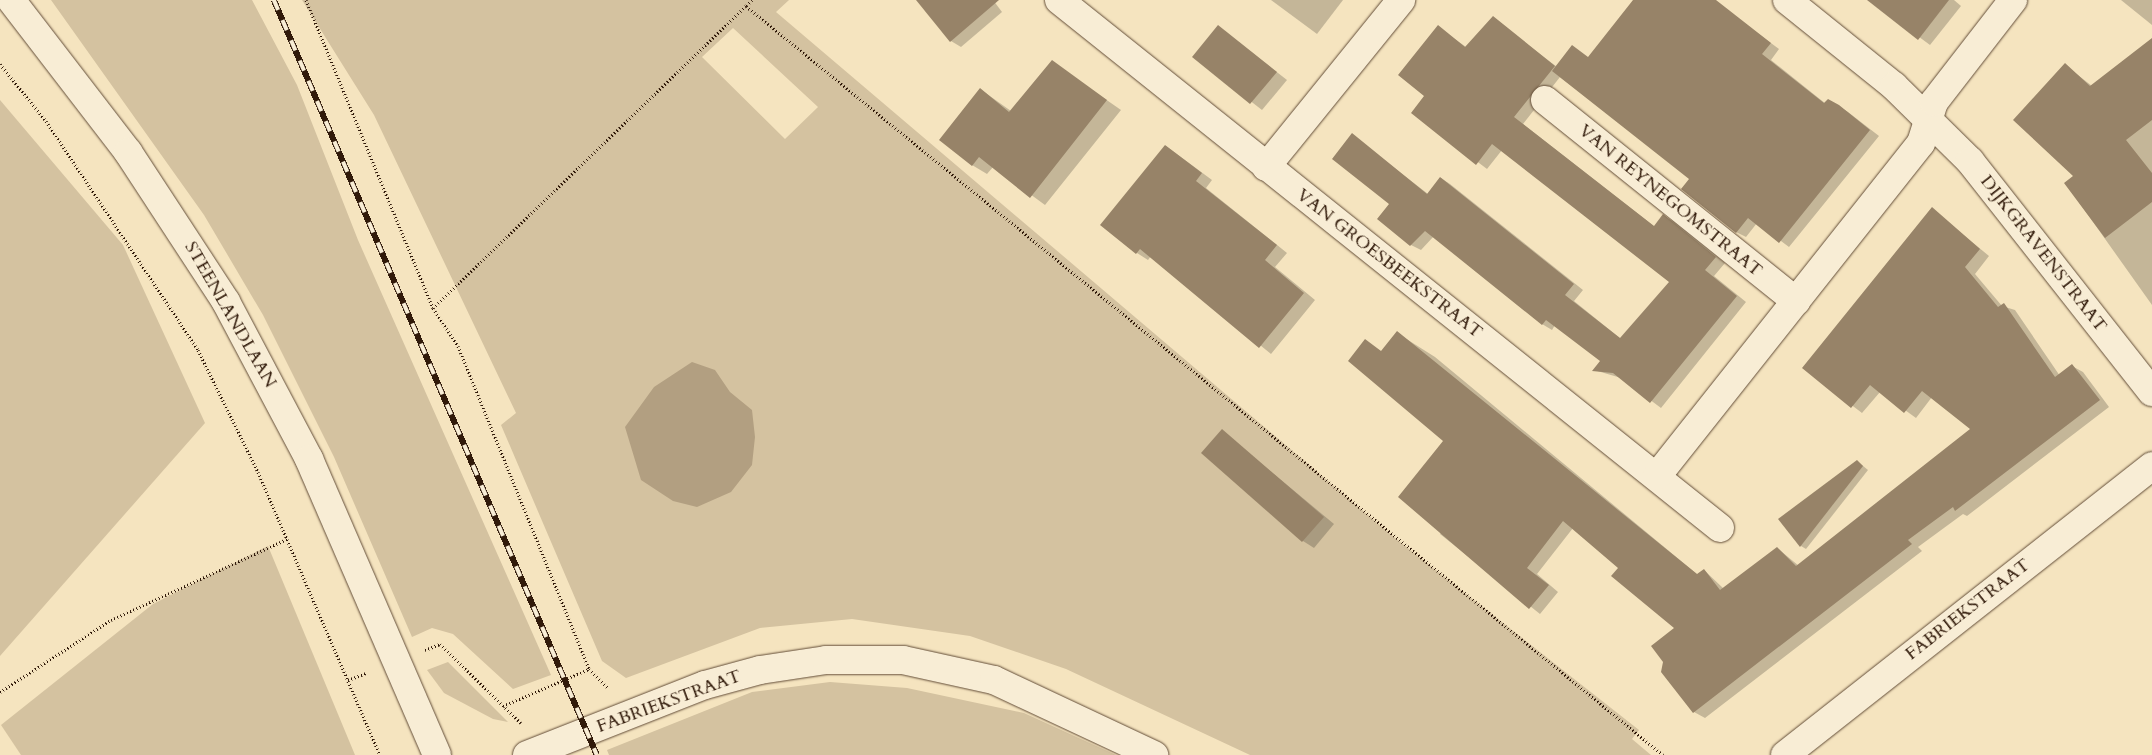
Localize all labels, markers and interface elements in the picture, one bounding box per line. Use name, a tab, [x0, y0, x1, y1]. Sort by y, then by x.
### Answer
street label: VAN REYNEGOMSTRAAT	[1574, 120, 1766, 282]
street label: DIJKGRAVENSTRAAT	[1975, 171, 2111, 337]
street label: VAN GROESBEEKSTRAAT	[1292, 185, 1486, 343]
street label: STEENLANDLAAN	[179, 238, 281, 392]
street label: FABRIEKSTRAAT	[1901, 555, 2035, 665]
street label: FABRIEKSTRAAT	[594, 666, 744, 738]

